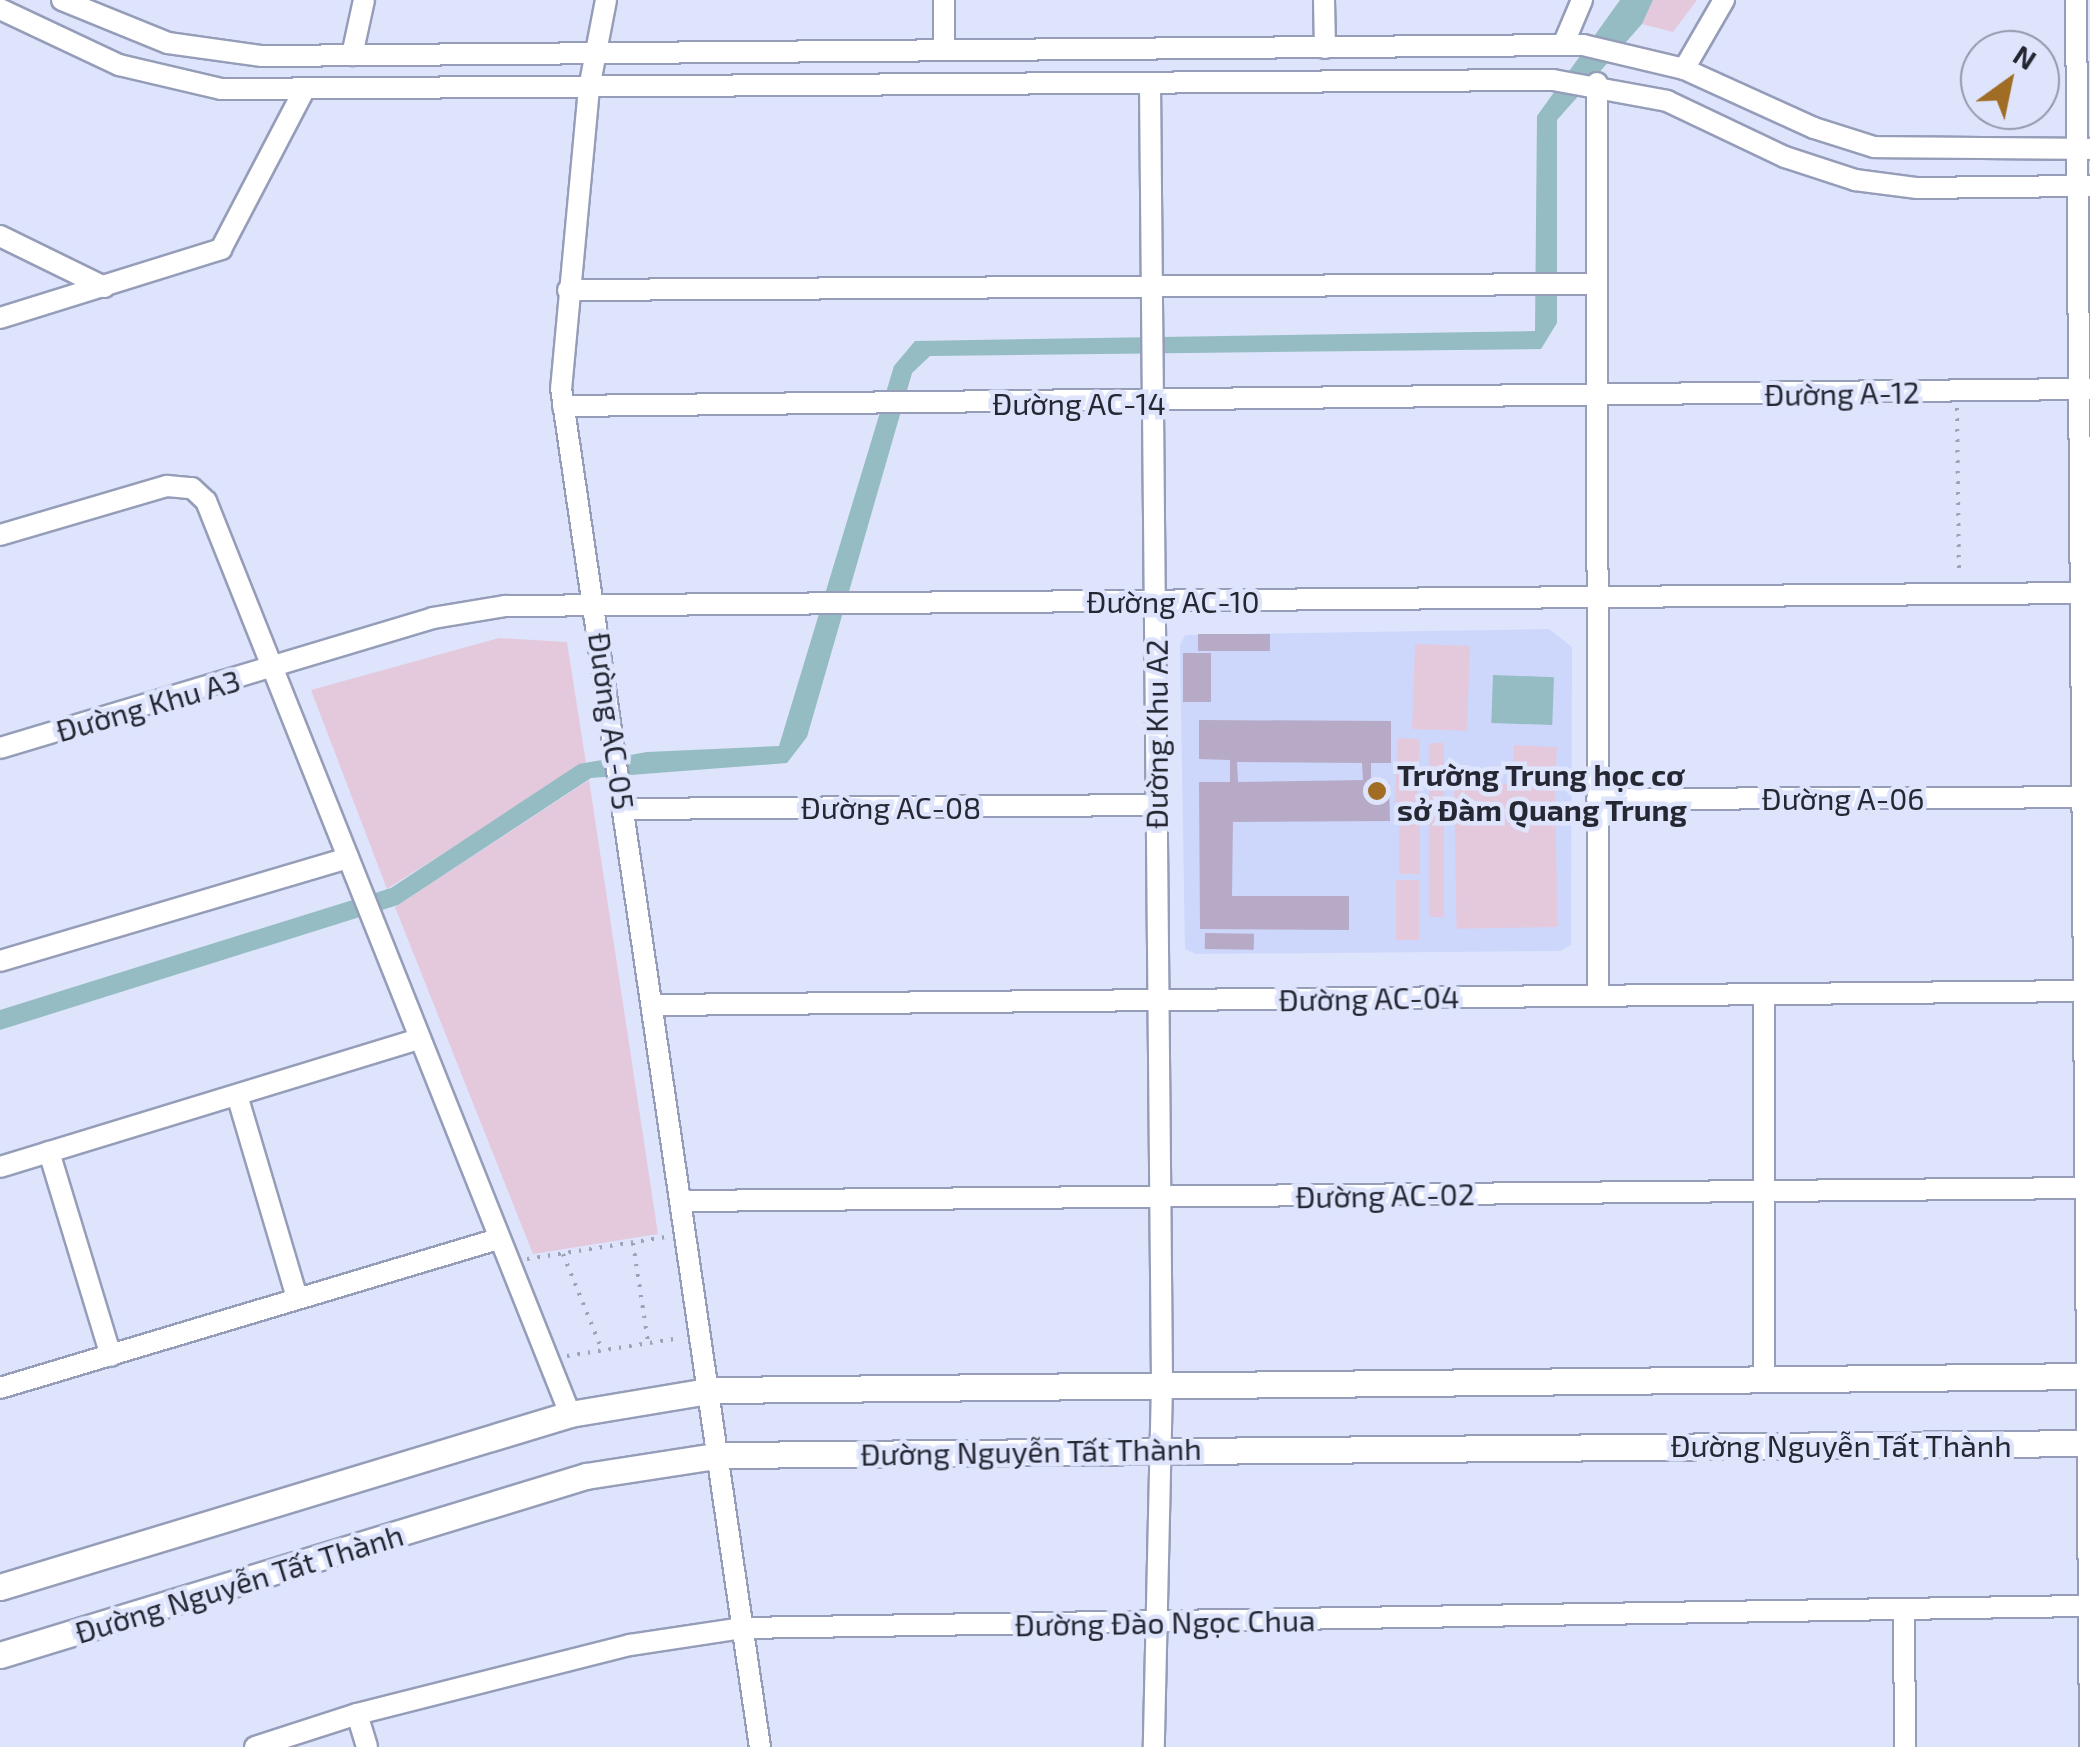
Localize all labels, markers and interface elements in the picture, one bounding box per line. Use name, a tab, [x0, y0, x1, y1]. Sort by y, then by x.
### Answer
north arrow	[1960, 30, 2060, 130]
text: N	[2008, 37, 2043, 76]
street label: Đường A-12	[1764, 374, 1920, 412]
street label: Đường AC-14	[992, 385, 1166, 421]
street label: Đường AC-10	[1086, 583, 1260, 619]
street label: Đường AC-05	[582, 630, 642, 812]
street label: Đường Khu A2	[1138, 639, 1174, 829]
street label: Đường Khu A3	[51, 661, 245, 749]
place label: Trường Trung học cơ sở Đàm Quang Trung	[1397, 756, 1688, 826]
marker: Trường Trung học cơ sở Đàm Quang Trung	[1366, 780, 1388, 802]
street label: Đường A-06	[1761, 780, 1925, 816]
street label: Đường AC-08	[800, 789, 982, 825]
street label: Đường AC-04	[1278, 978, 1460, 1018]
street label: Đường AC-02	[1295, 1175, 1475, 1215]
street label: Đường Nguyễn Tất Thành	[1670, 1427, 2012, 1463]
street label: Đường Nguyễn Tất Thành	[859, 1430, 1203, 1472]
street label: Đường Nguyễn Tất Thành	[70, 1516, 408, 1650]
street label: Đường Đào Ngọc Chua	[1014, 1601, 1316, 1643]

